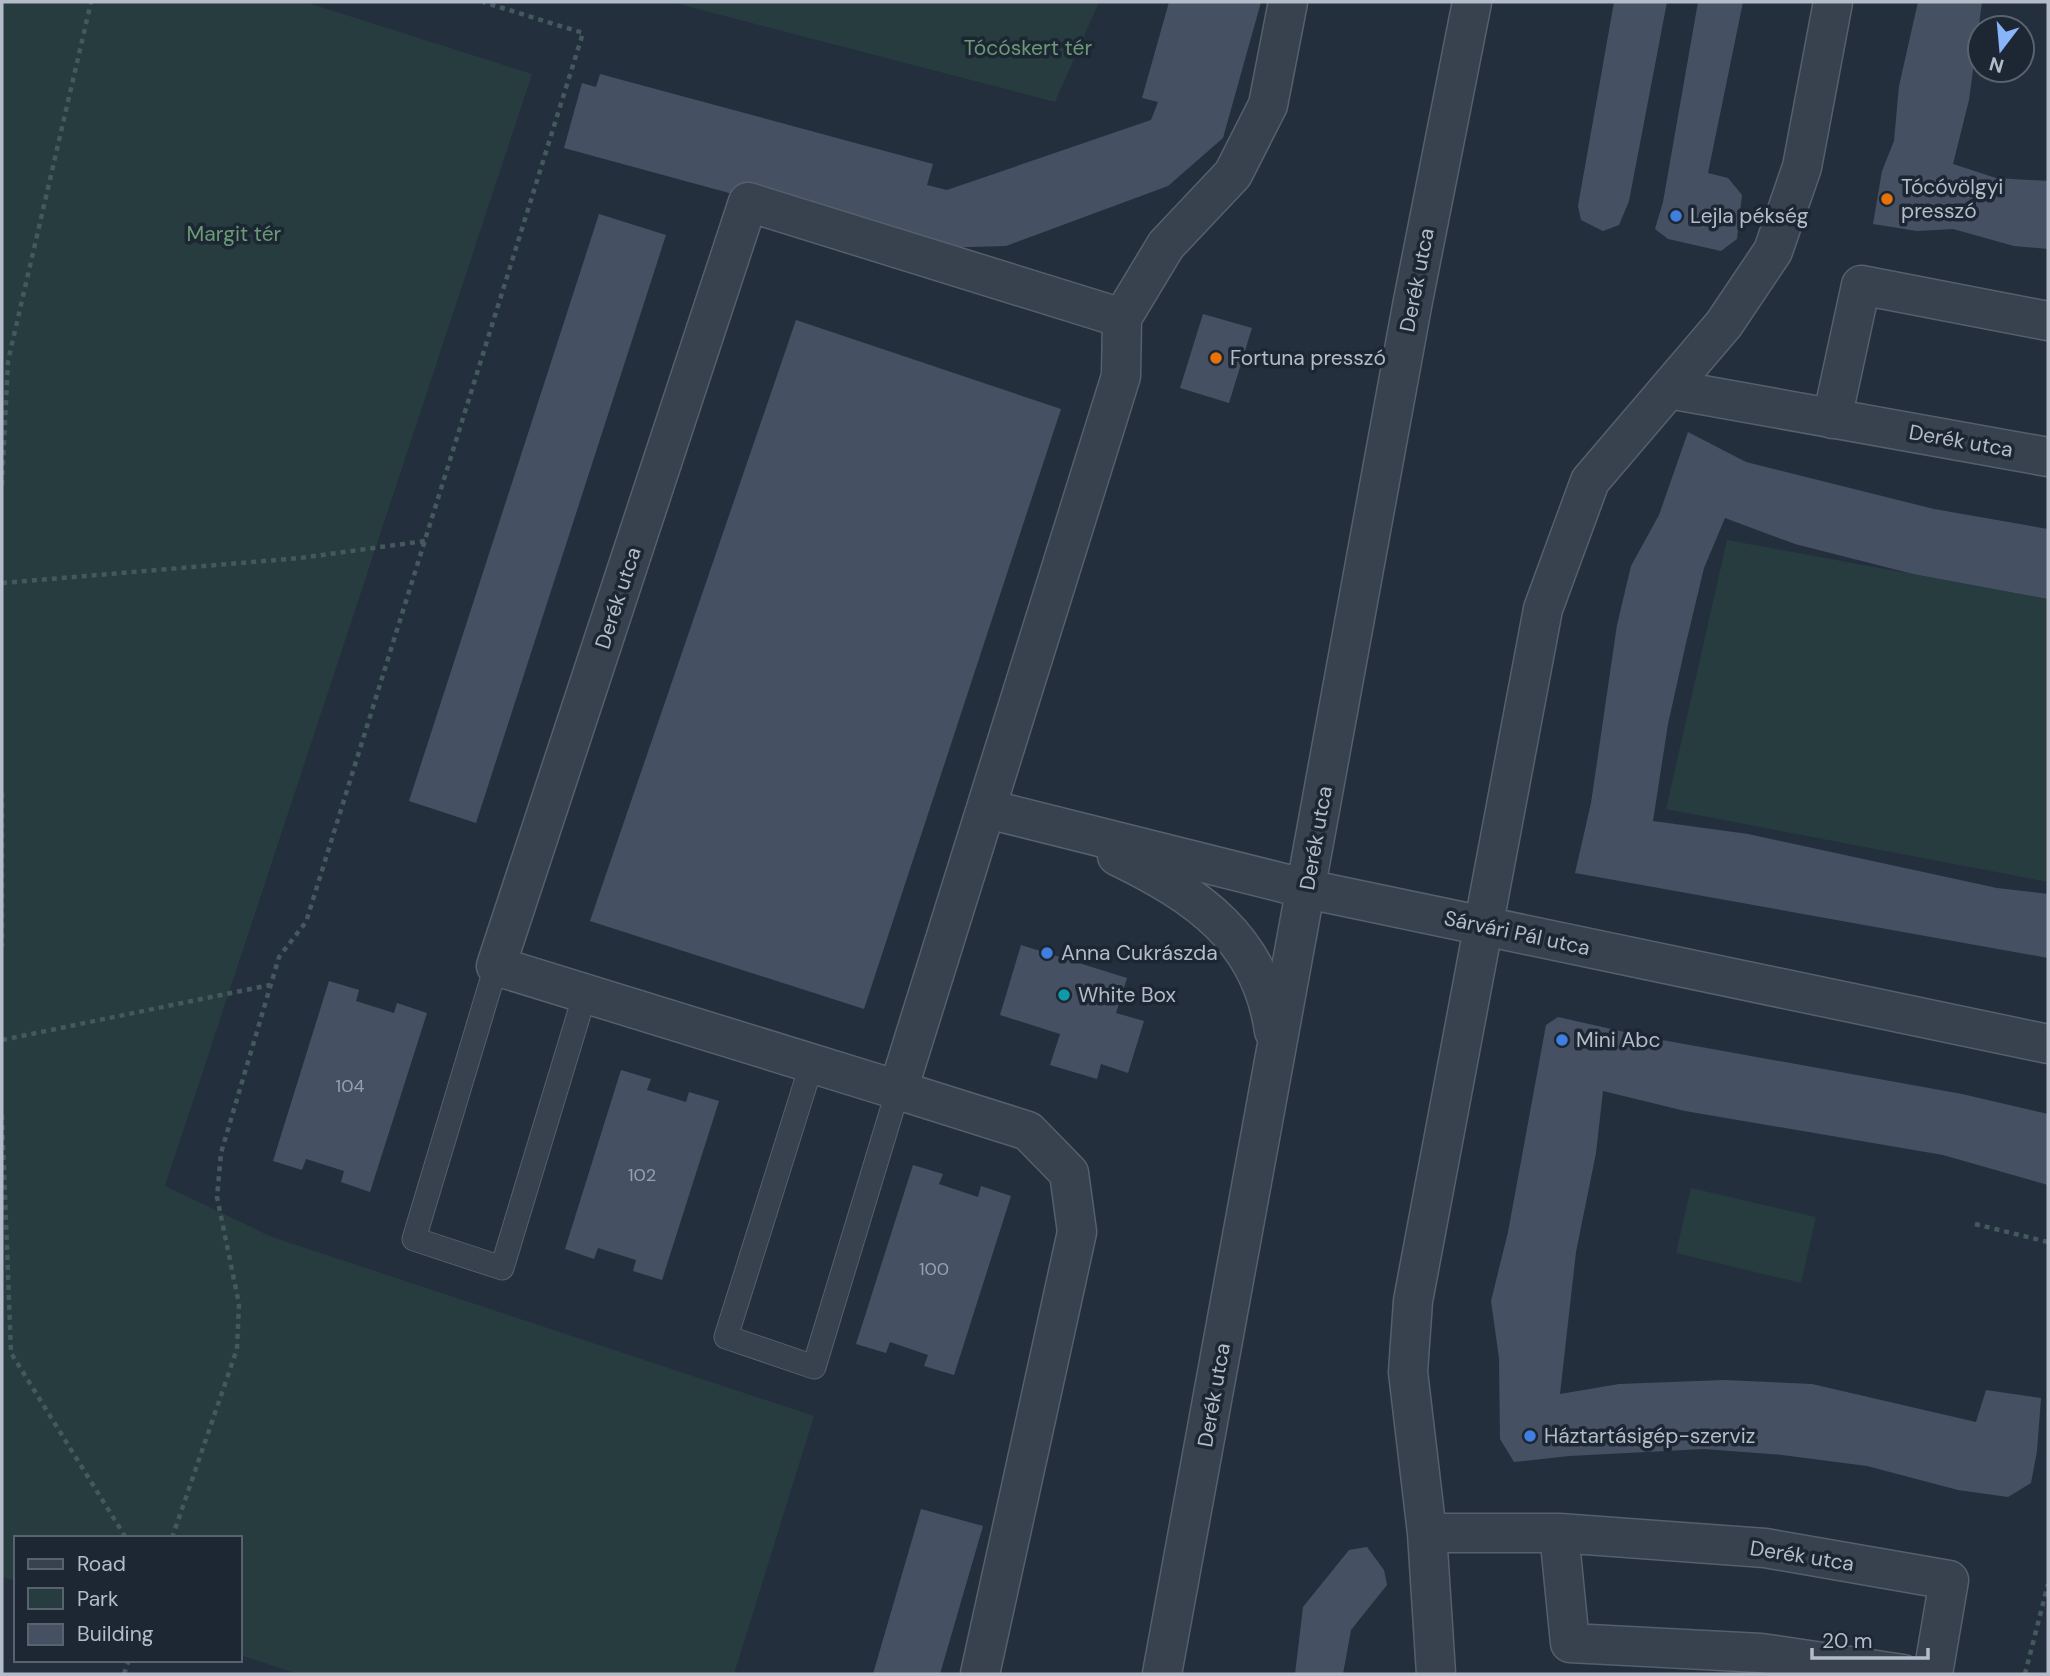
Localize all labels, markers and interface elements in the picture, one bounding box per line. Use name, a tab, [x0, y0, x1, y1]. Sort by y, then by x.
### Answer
north arrow	[1966, 14, 2036, 84]
park label: Tócóskert tér	[964, 34, 1092, 62]
text: N	[1986, 51, 2007, 79]
place label: Tócóvölgyi presszó	[1901, 173, 2003, 225]
marker: Tócóvölgyi presszó	[1879, 191, 1895, 207]
place label: Lejla pékség	[1690, 202, 1809, 230]
marker: Lejla pékség	[1668, 208, 1684, 224]
park label: Margit tér	[187, 220, 282, 248]
street label: Derék utca	[1393, 226, 1441, 334]
place label: Fortuna presszó	[1230, 344, 1386, 372]
marker: Fortuna presszó	[1208, 350, 1224, 366]
street label: Derék utca	[1907, 418, 2015, 464]
street label: Derék utca	[588, 544, 648, 652]
street label: Derék utca	[1293, 784, 1339, 892]
street label: Sárvári Pál utca	[1441, 904, 1593, 962]
place label: Anna Cukrászda	[1061, 939, 1218, 967]
marker: Anna Cukrászda	[1039, 945, 1055, 961]
place label: White Box	[1078, 981, 1176, 1009]
marker: White Box	[1056, 987, 1072, 1003]
place label: Mini Abc	[1576, 1026, 1660, 1054]
marker: Mini Abc	[1554, 1032, 1570, 1048]
house number: 104	[336, 1074, 364, 1098]
house number: 102	[628, 1163, 656, 1187]
house number: 100	[919, 1257, 949, 1281]
street label: Derék utca	[1191, 1341, 1237, 1449]
place label: Háztartásigép-szerviz	[1544, 1422, 1755, 1450]
marker: Háztartásigép-szerviz	[1522, 1428, 1538, 1444]
street label: Derék utca	[1748, 1534, 1856, 1578]
legend	[14, 1536, 242, 1662]
text: Road	[77, 1550, 126, 1578]
text: Park	[77, 1585, 119, 1613]
scale bar	[1812, 1616, 1927, 1660]
text: Building	[77, 1620, 154, 1648]
text: 20 m	[1822, 1627, 1873, 1655]

